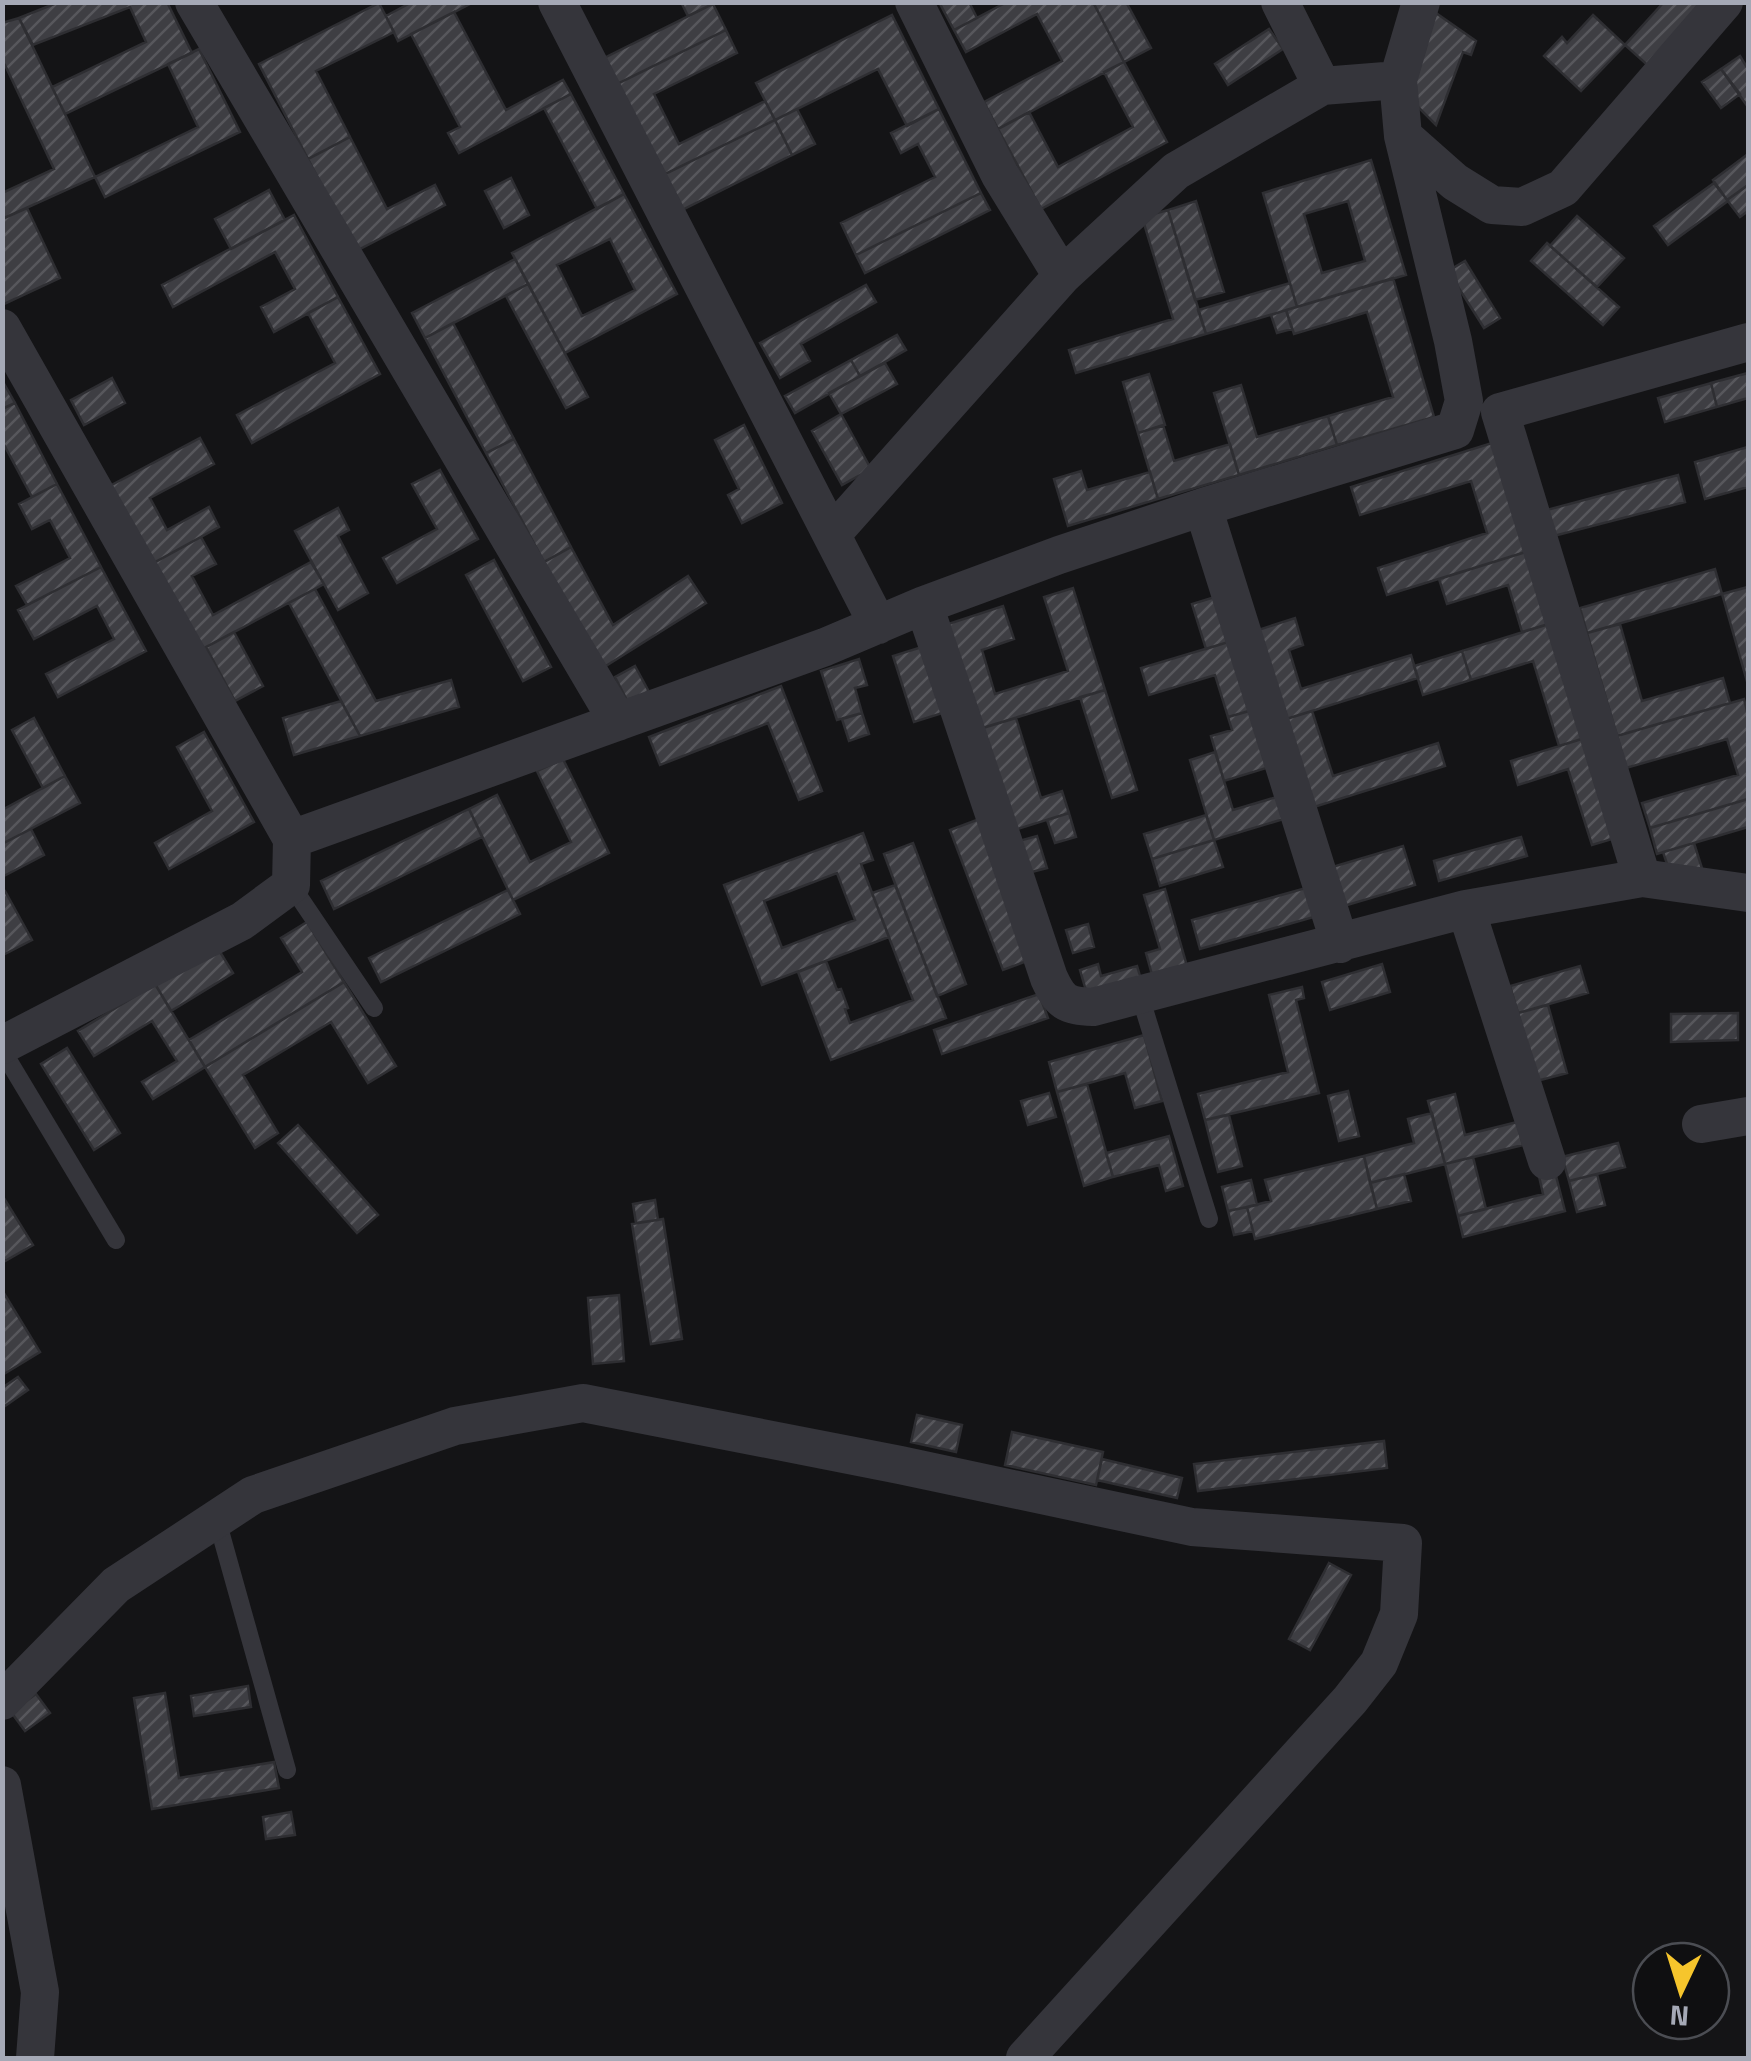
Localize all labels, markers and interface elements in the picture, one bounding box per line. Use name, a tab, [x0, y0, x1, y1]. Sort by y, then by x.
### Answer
north arrow	[1631, 1941, 1731, 2041]
text: N	[1668, 1994, 1690, 2039]

